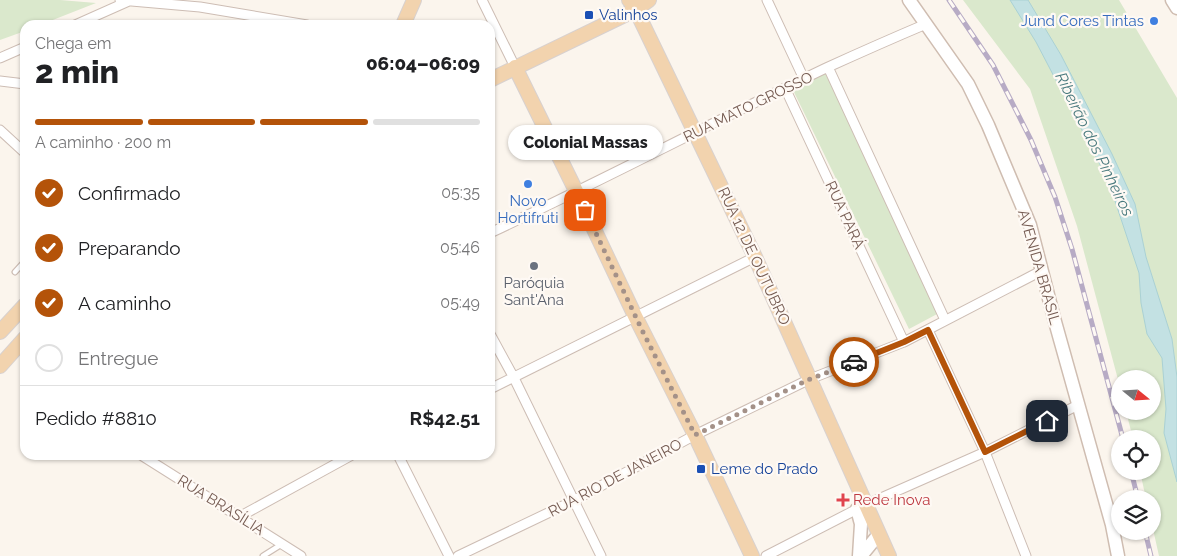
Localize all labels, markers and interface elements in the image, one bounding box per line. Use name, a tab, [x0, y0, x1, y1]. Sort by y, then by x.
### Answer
place label: Valinhos	[599, 6, 658, 24]
marker: Valinhos	[583, 9, 595, 21]
place label: Jund Cores Tintas	[1021, 12, 1144, 30]
marker: Jund Cores Tintas	[1148, 15, 1160, 27]
text: Chega em	[35, 34, 111, 53]
text: 06:04–06:09	[366, 52, 480, 74]
text: 2 min	[35, 53, 119, 90]
street label: RUA MATO GROSSO	[680, 68, 816, 146]
water label: Ribeirão dos Pinheiros	[1051, 69, 1138, 220]
callout: Colonial Massas	[508, 125, 662, 160]
text: A caminho · 200 m	[35, 133, 171, 152]
text: Colonial Massas	[523, 133, 648, 152]
marker: Novo Hortifruti	[522, 178, 534, 190]
street label: RUA PARÁ	[821, 178, 869, 252]
icon: check	[35, 179, 63, 207]
text: Confirmado	[78, 182, 181, 204]
text: 05:35	[441, 183, 480, 202]
street label: RUA 12 DE OUTUBRO	[714, 184, 794, 328]
pin	[564, 189, 606, 231]
place label: Novo Hortifruti	[498, 192, 558, 227]
icon: bag	[571, 196, 599, 224]
street label: AVENIDA BRASIL	[1014, 207, 1064, 327]
icon: check	[35, 234, 63, 262]
text: Preparando	[78, 237, 181, 259]
text: 05:46	[440, 238, 480, 257]
marker: Paróquia Sant'Ana	[528, 260, 540, 272]
place label: Paróquia Sant'Ana	[504, 274, 564, 309]
icon: check	[35, 289, 63, 317]
text: A caminho	[78, 292, 171, 314]
text: 05:49	[440, 293, 480, 312]
courier	[829, 337, 879, 387]
text: Entregue	[78, 347, 159, 369]
icon: car	[840, 348, 868, 376]
north arrow	[1111, 370, 1161, 420]
map controls	[1111, 370, 1161, 540]
pin	[1026, 400, 1068, 442]
text: Pedido #8810	[35, 407, 157, 429]
text: R$42.51	[410, 407, 480, 429]
icon: home	[1033, 407, 1061, 435]
button: locate	[1111, 430, 1161, 480]
street label: RUA RIO DE JANEIRO	[545, 435, 685, 521]
place label: Leme do Prado	[711, 460, 818, 478]
marker: Leme do Prado	[695, 463, 707, 475]
street label: RUA BRASÍLIA	[174, 471, 268, 539]
button: layers	[1111, 490, 1161, 540]
place label: Rede Inova	[853, 491, 930, 509]
marker: Rede Inova	[837, 494, 849, 506]

